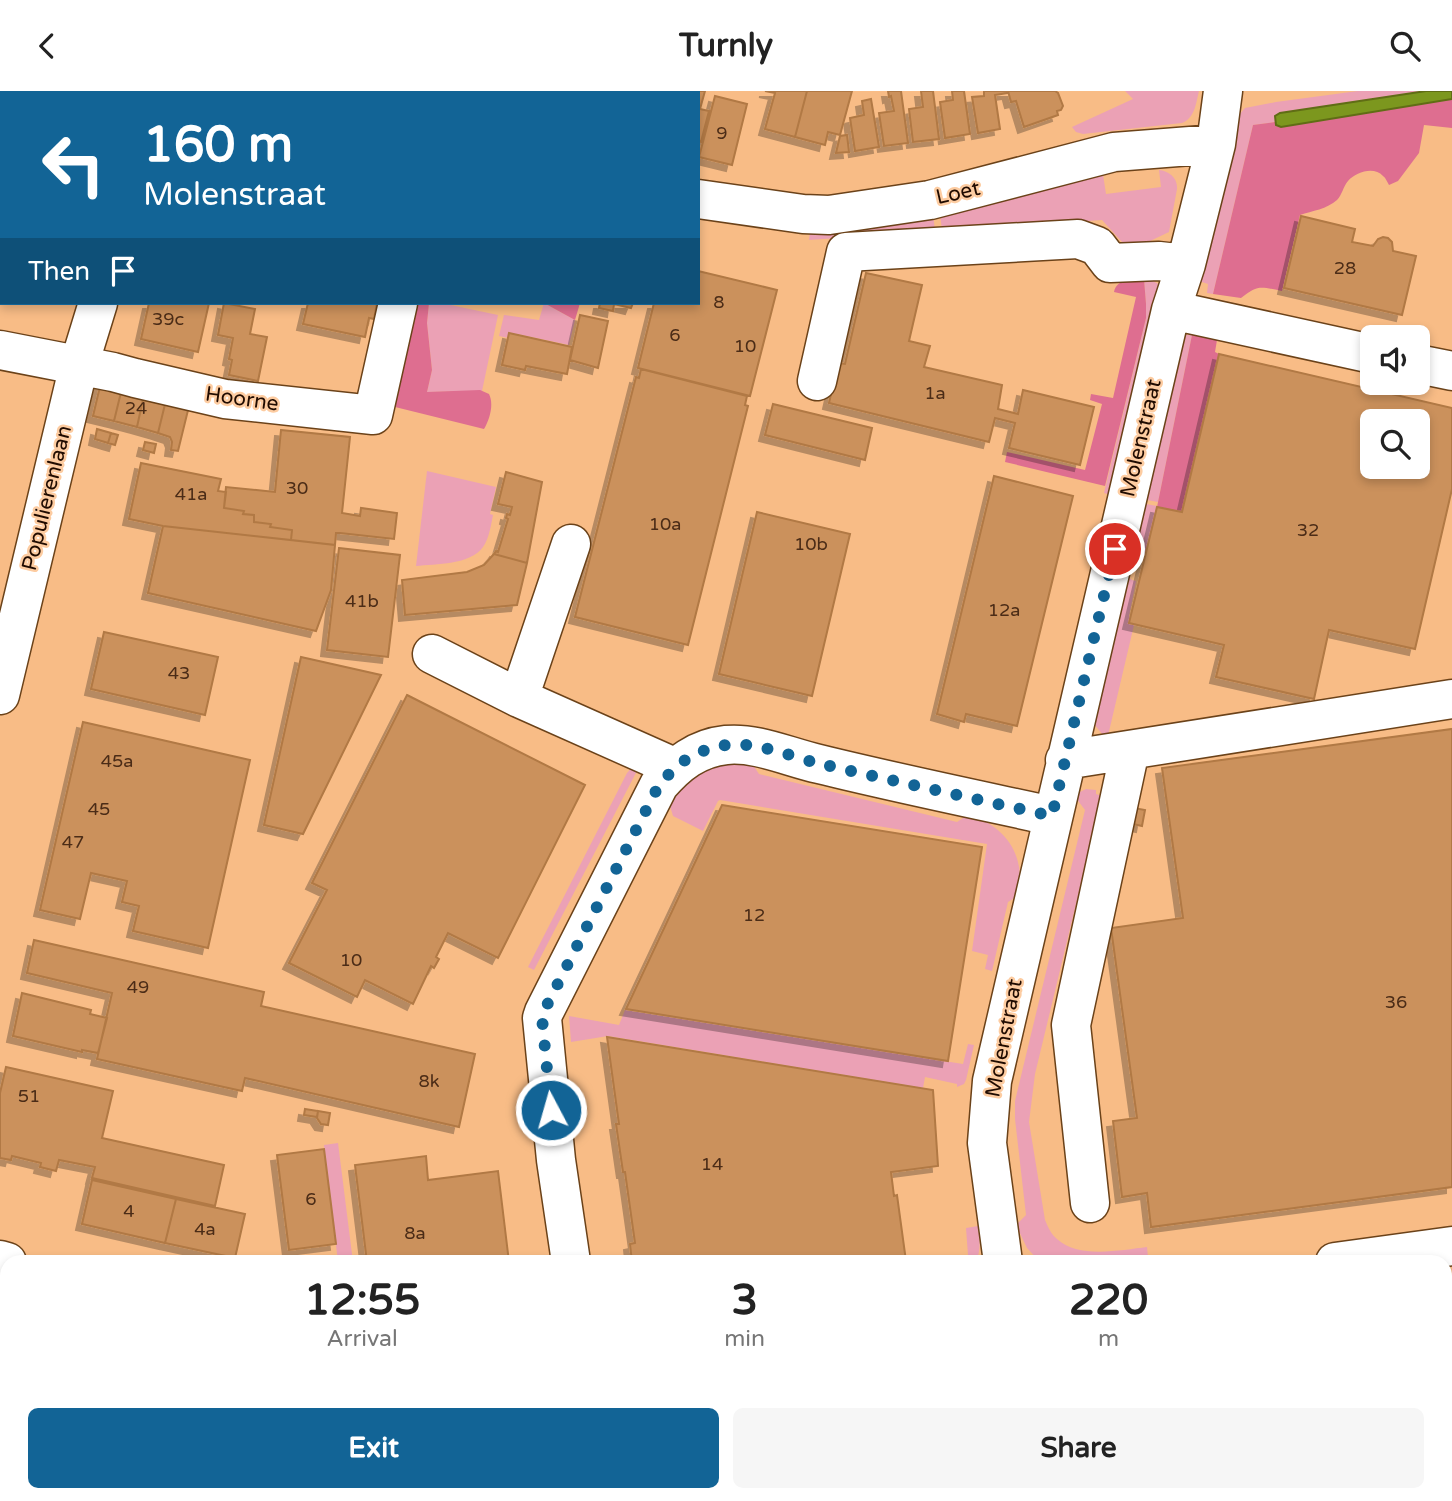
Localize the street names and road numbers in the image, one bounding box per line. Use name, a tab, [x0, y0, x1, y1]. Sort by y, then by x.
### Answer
street label: Loet	[933, 176, 983, 210]
street label: Molenstraat	[1115, 377, 1167, 499]
street label: Hoorne	[204, 381, 280, 417]
street label: Populierenlaan	[17, 423, 77, 573]
street label: Molenstraat	[980, 977, 1028, 1099]

